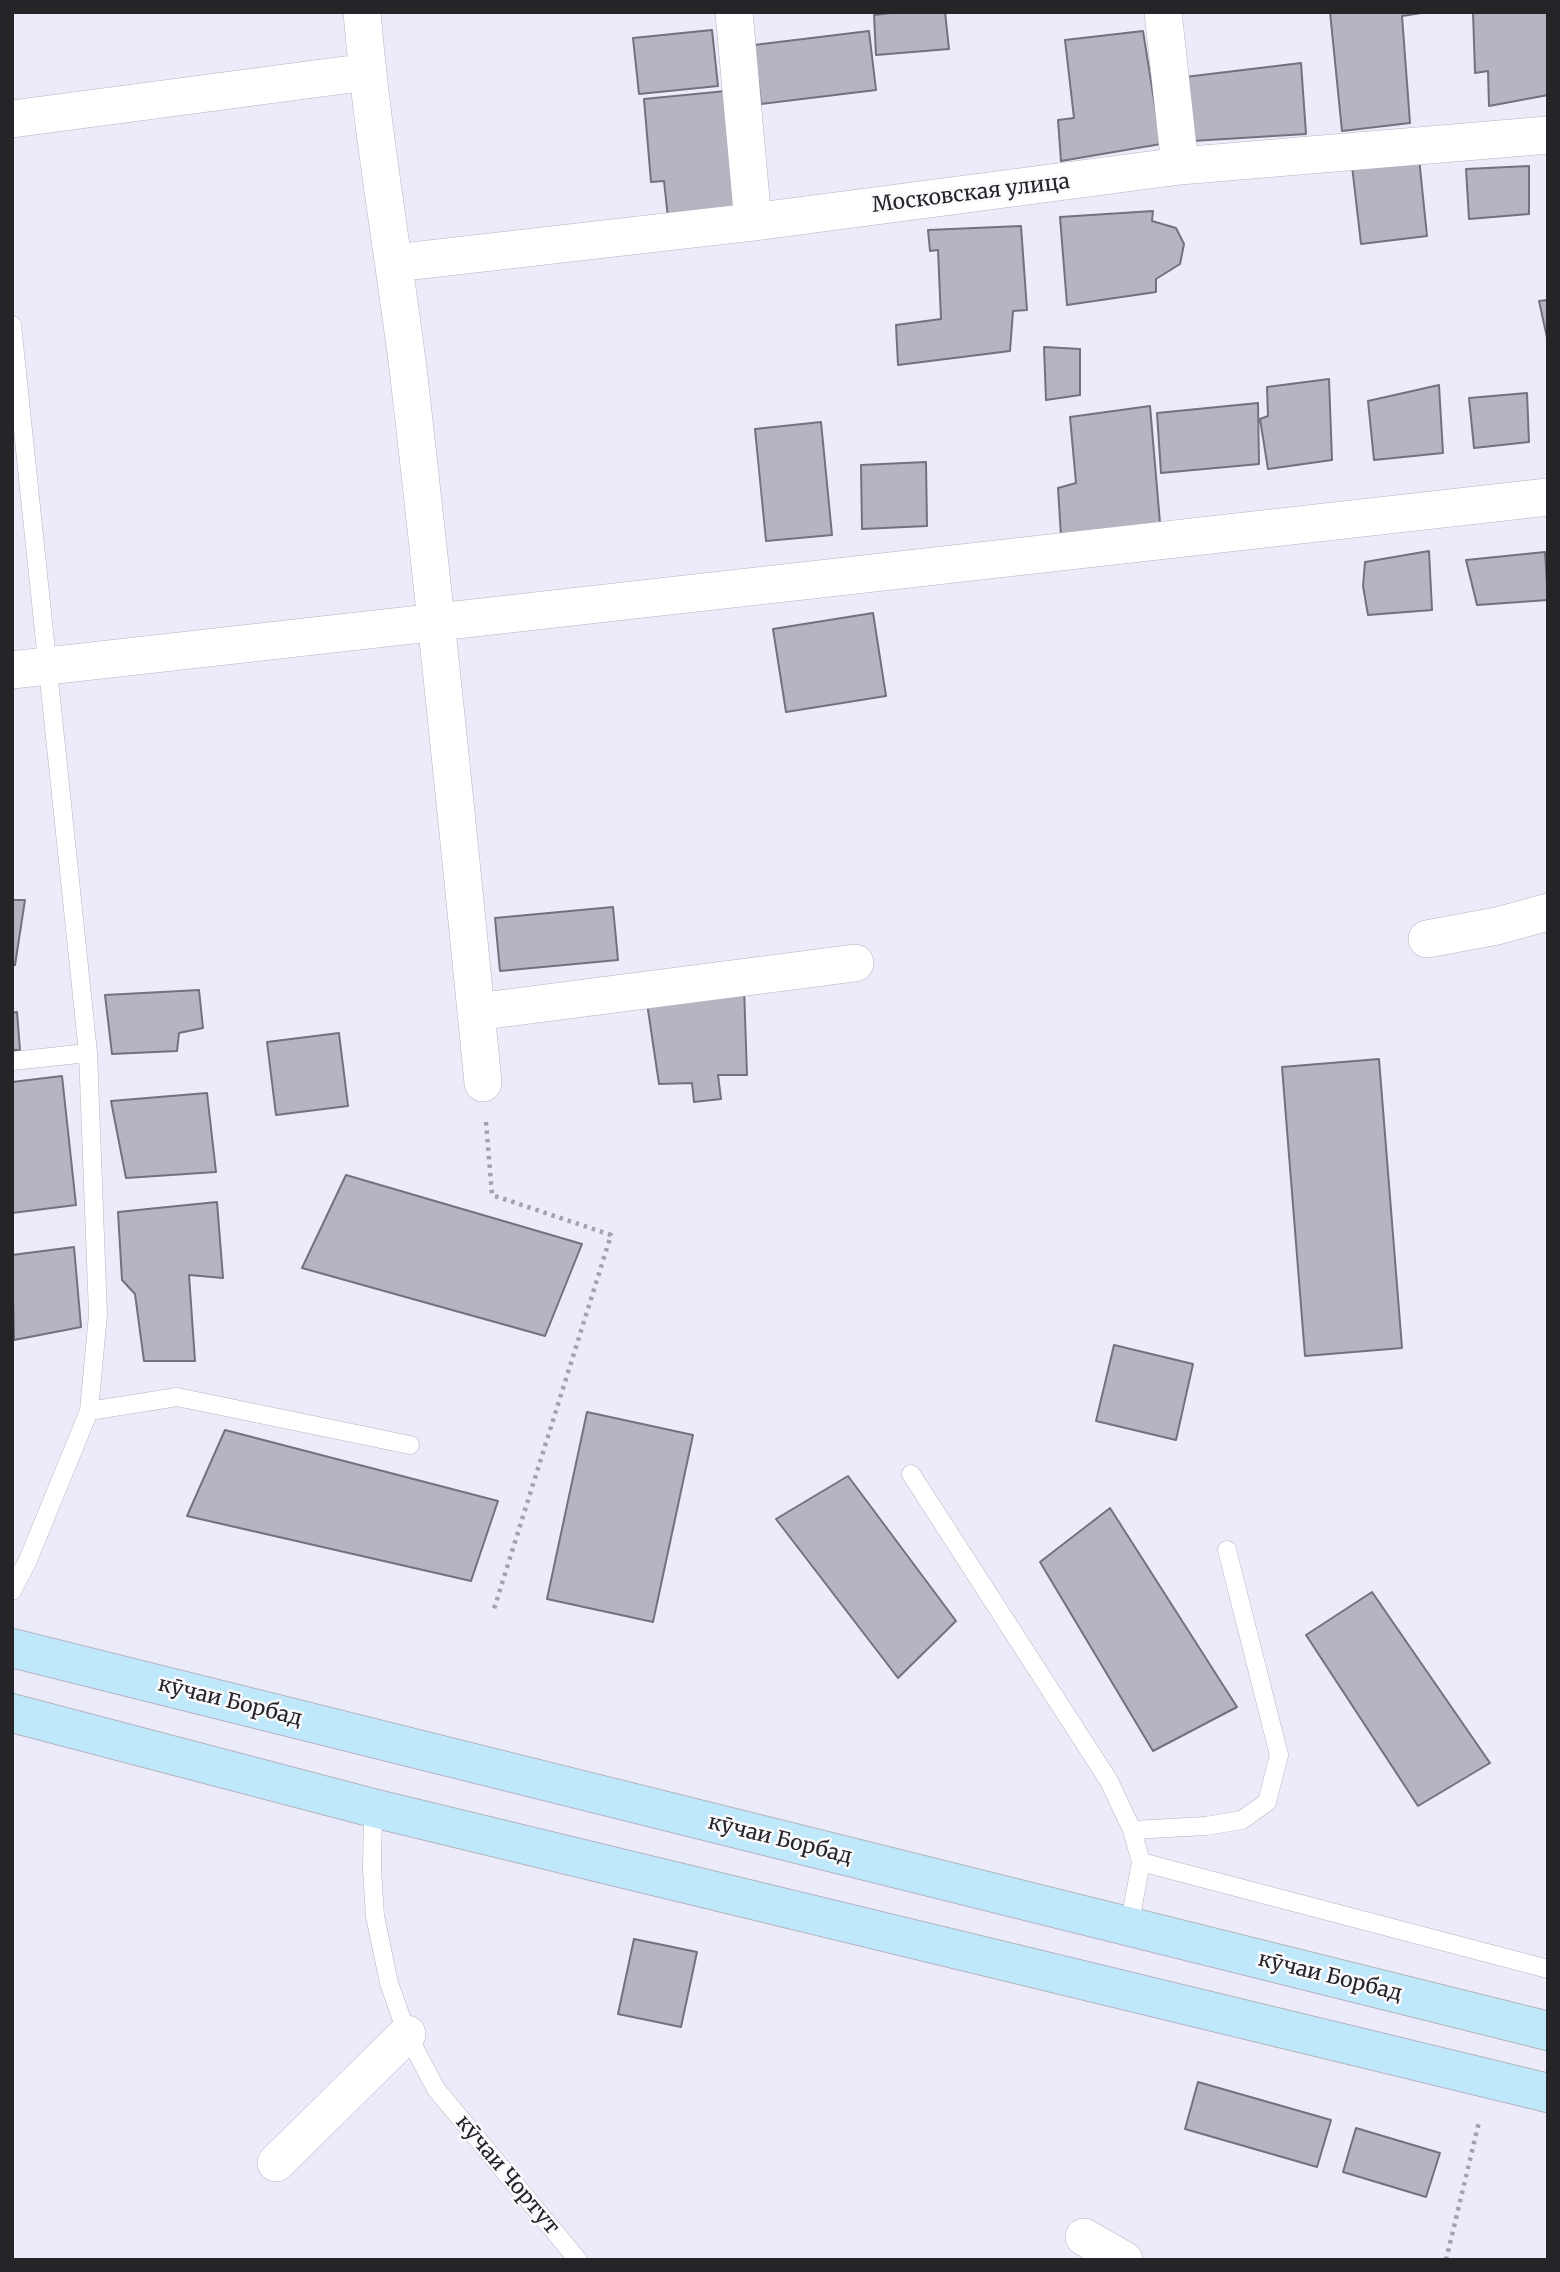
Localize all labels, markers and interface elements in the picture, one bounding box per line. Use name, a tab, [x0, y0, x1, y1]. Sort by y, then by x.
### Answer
street label: Московская улица	[871, 169, 1071, 219]
street label: кӯчаи Борбад	[155, 1672, 305, 1732]
street label: кӯчаи Борбад	[705, 1810, 855, 1870]
street label: кӯчаи Борбад	[1255, 1947, 1405, 2007]
street label: кӯчаи Чортут	[450, 2110, 564, 2240]

